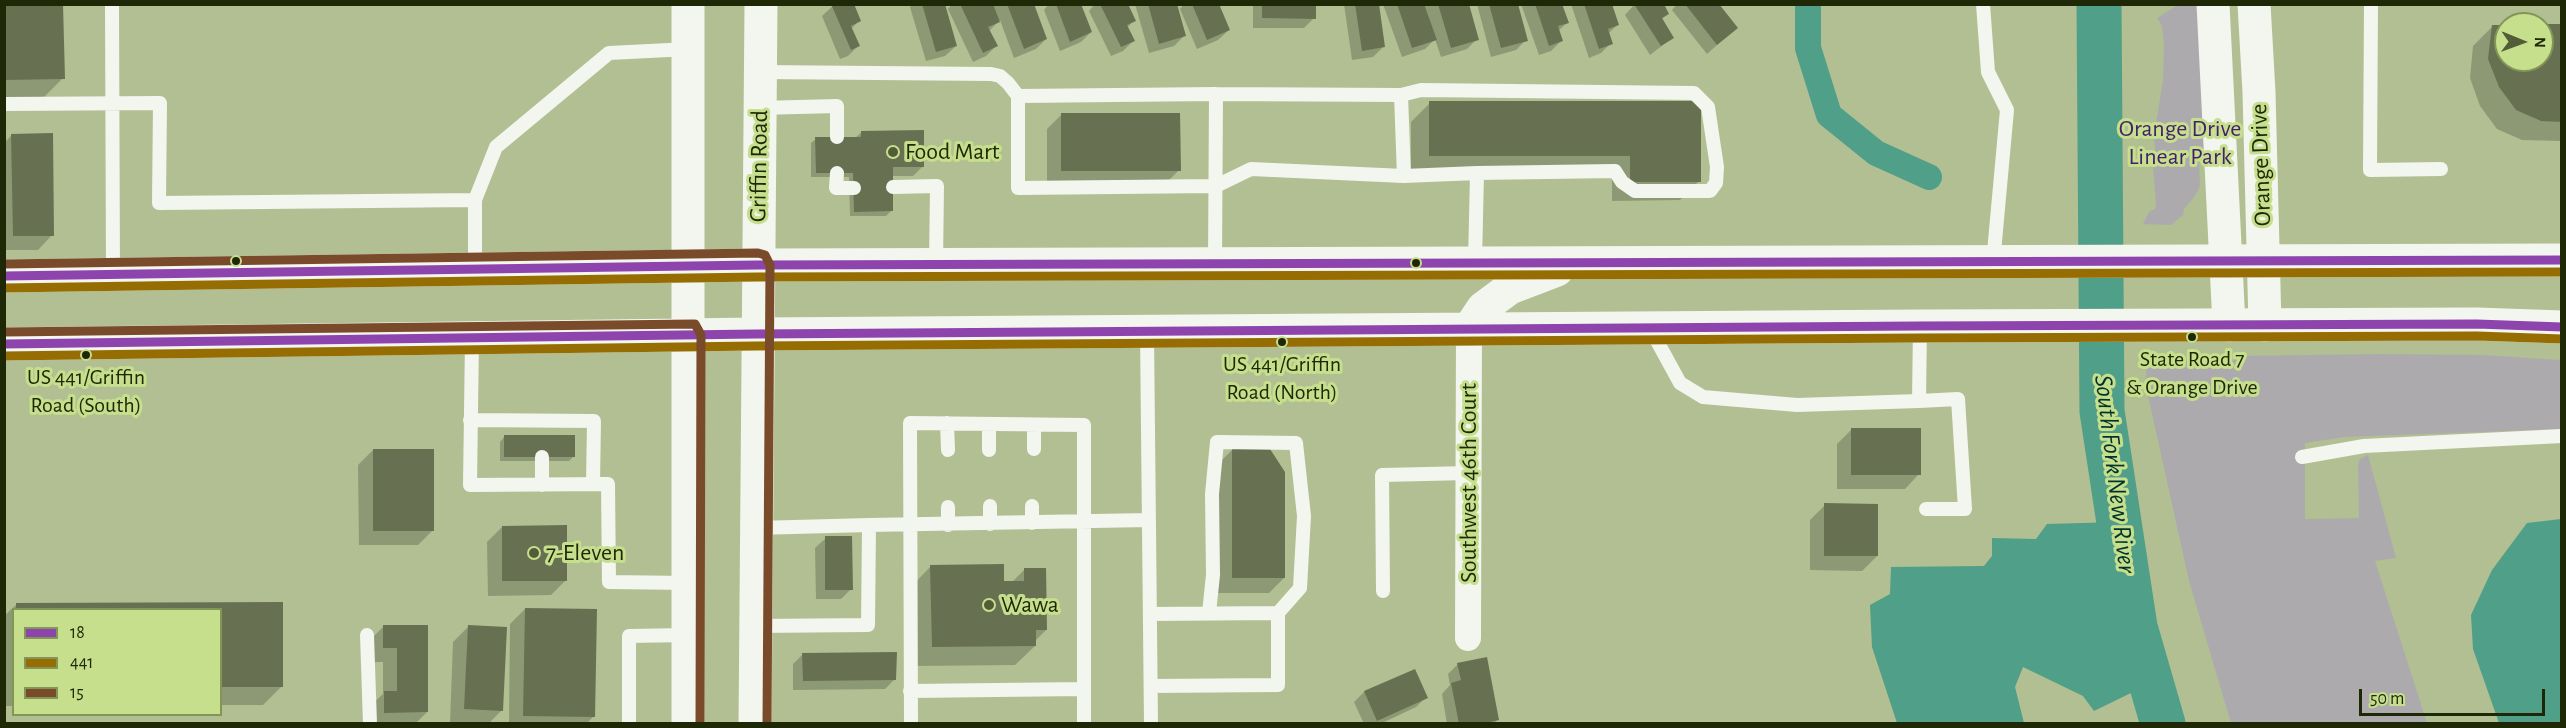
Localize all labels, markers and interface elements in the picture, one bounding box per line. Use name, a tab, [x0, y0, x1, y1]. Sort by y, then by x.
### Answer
north arrow	[2494, 12, 2554, 72]
text: N	[2532, 37, 2548, 48]
street label: Orange Drive	[2244, 103, 2278, 227]
street label: Griffin Road	[744, 110, 774, 222]
park label: Orange Drive Linear Park	[2119, 115, 2241, 171]
place label: Food Mart	[905, 138, 999, 166]
marker: Food Mart	[886, 145, 900, 159]
unlabelled marker	[230, 255, 242, 267]
unlabelled marker	[1410, 257, 1422, 269]
marker: State Road 7 & Orange Drive	[2186, 331, 2198, 343]
marker: US 441/Griffin Road (North)	[1276, 336, 1288, 348]
place label: State Road 7 & Orange Drive	[2126, 346, 2258, 398]
marker: US 441/Griffin Road (South)	[80, 349, 92, 361]
place label: US 441/Griffin Road (North)	[1223, 351, 1341, 402]
place label: US 441/Griffin Road (South)	[27, 364, 145, 416]
water label: South Fork New River	[2087, 373, 2143, 575]
street label: Southwest 46th Court	[1455, 383, 1483, 583]
place label: 7-Eleven	[546, 539, 624, 567]
marker: 7-Eleven	[527, 546, 541, 560]
place label: Wawa	[1001, 591, 1059, 619]
marker: Wawa	[982, 598, 996, 612]
legend	[12, 608, 222, 716]
text: 18	[70, 624, 85, 642]
text: 441	[70, 654, 94, 672]
scale bar	[2362, 677, 2548, 715]
text: 15	[70, 684, 84, 702]
text: 50 m	[2370, 690, 2404, 708]

